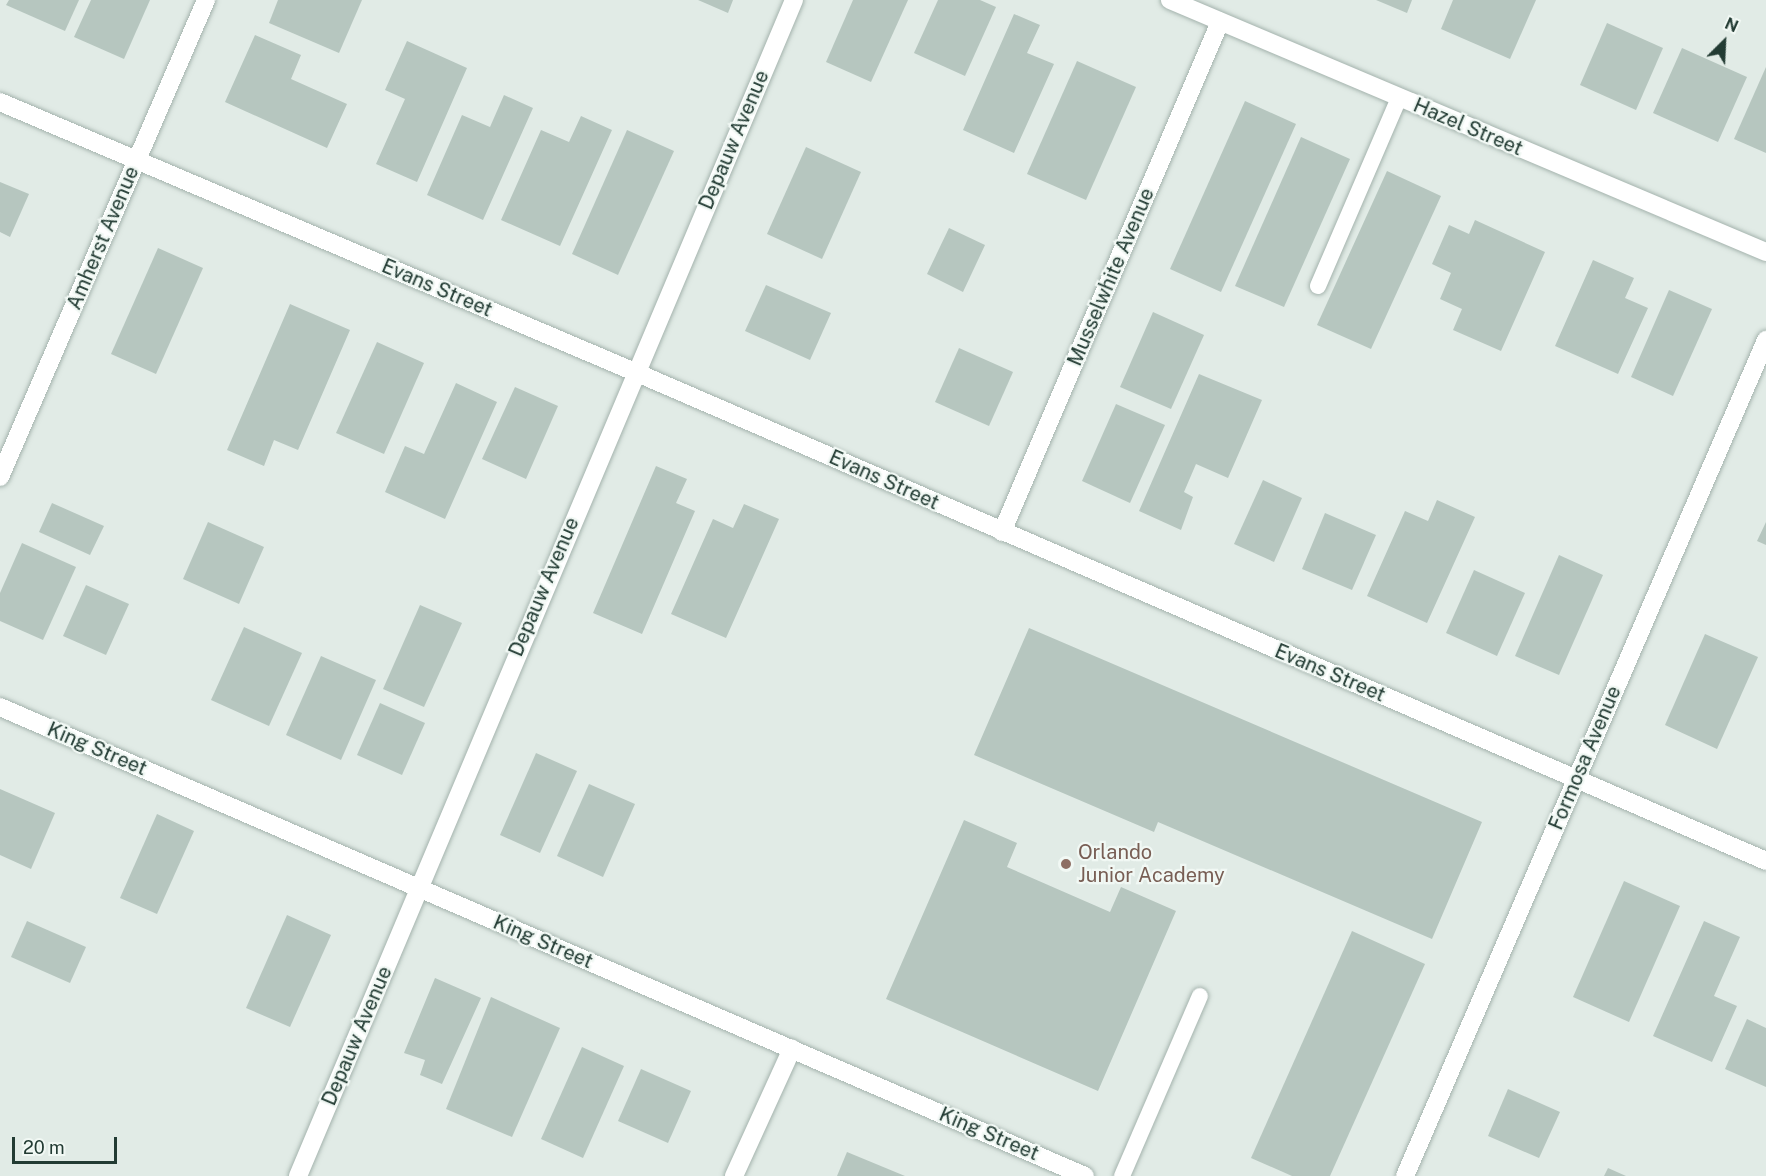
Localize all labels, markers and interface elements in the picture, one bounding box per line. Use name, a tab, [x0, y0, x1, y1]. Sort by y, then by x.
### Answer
north arrow	[1694, 12, 1754, 72]
text: N	[1722, 14, 1741, 36]
street label: Depauw Avenue	[694, 67, 774, 213]
street label: Hazel Street	[1410, 93, 1526, 161]
street label: Amherst Avenue	[62, 163, 144, 313]
street label: Musselwhite Avenue	[1063, 184, 1159, 370]
street label: Evans Street	[378, 254, 496, 322]
street label: Evans Street	[825, 445, 943, 515]
street label: Depauw Avenue	[504, 514, 584, 660]
street label: Evans Street	[1271, 639, 1389, 707]
street label: Formosa Avenue	[1544, 682, 1626, 834]
street label: King Street	[44, 717, 150, 781]
place label: Orlando Junior Academy	[1078, 840, 1225, 887]
marker: Orlando Junior Academy	[1059, 857, 1073, 871]
street label: King Street	[490, 910, 596, 974]
street label: Depauw Avenue	[317, 963, 397, 1109]
street label: King Street	[936, 1102, 1042, 1166]
scale bar	[15, 1125, 120, 1163]
text: 20 m	[23, 1137, 65, 1158]

